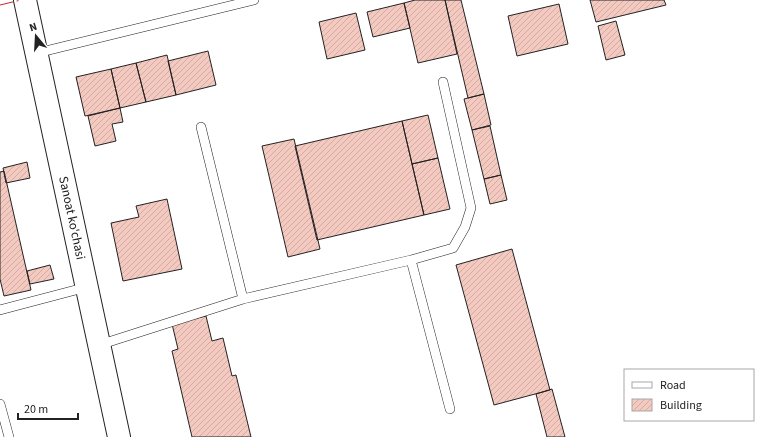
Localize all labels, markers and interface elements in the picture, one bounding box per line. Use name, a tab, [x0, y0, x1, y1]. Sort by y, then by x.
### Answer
north arrow	[16, 16, 56, 56]
text: N	[27, 19, 39, 35]
street label: Sanoat ko'chasi	[54, 175, 90, 261]
legend	[624, 369, 754, 421]
text: Road	[660, 377, 686, 394]
scale bar	[18, 395, 78, 421]
text: Building	[660, 397, 702, 414]
text: 20 m	[24, 401, 48, 418]

